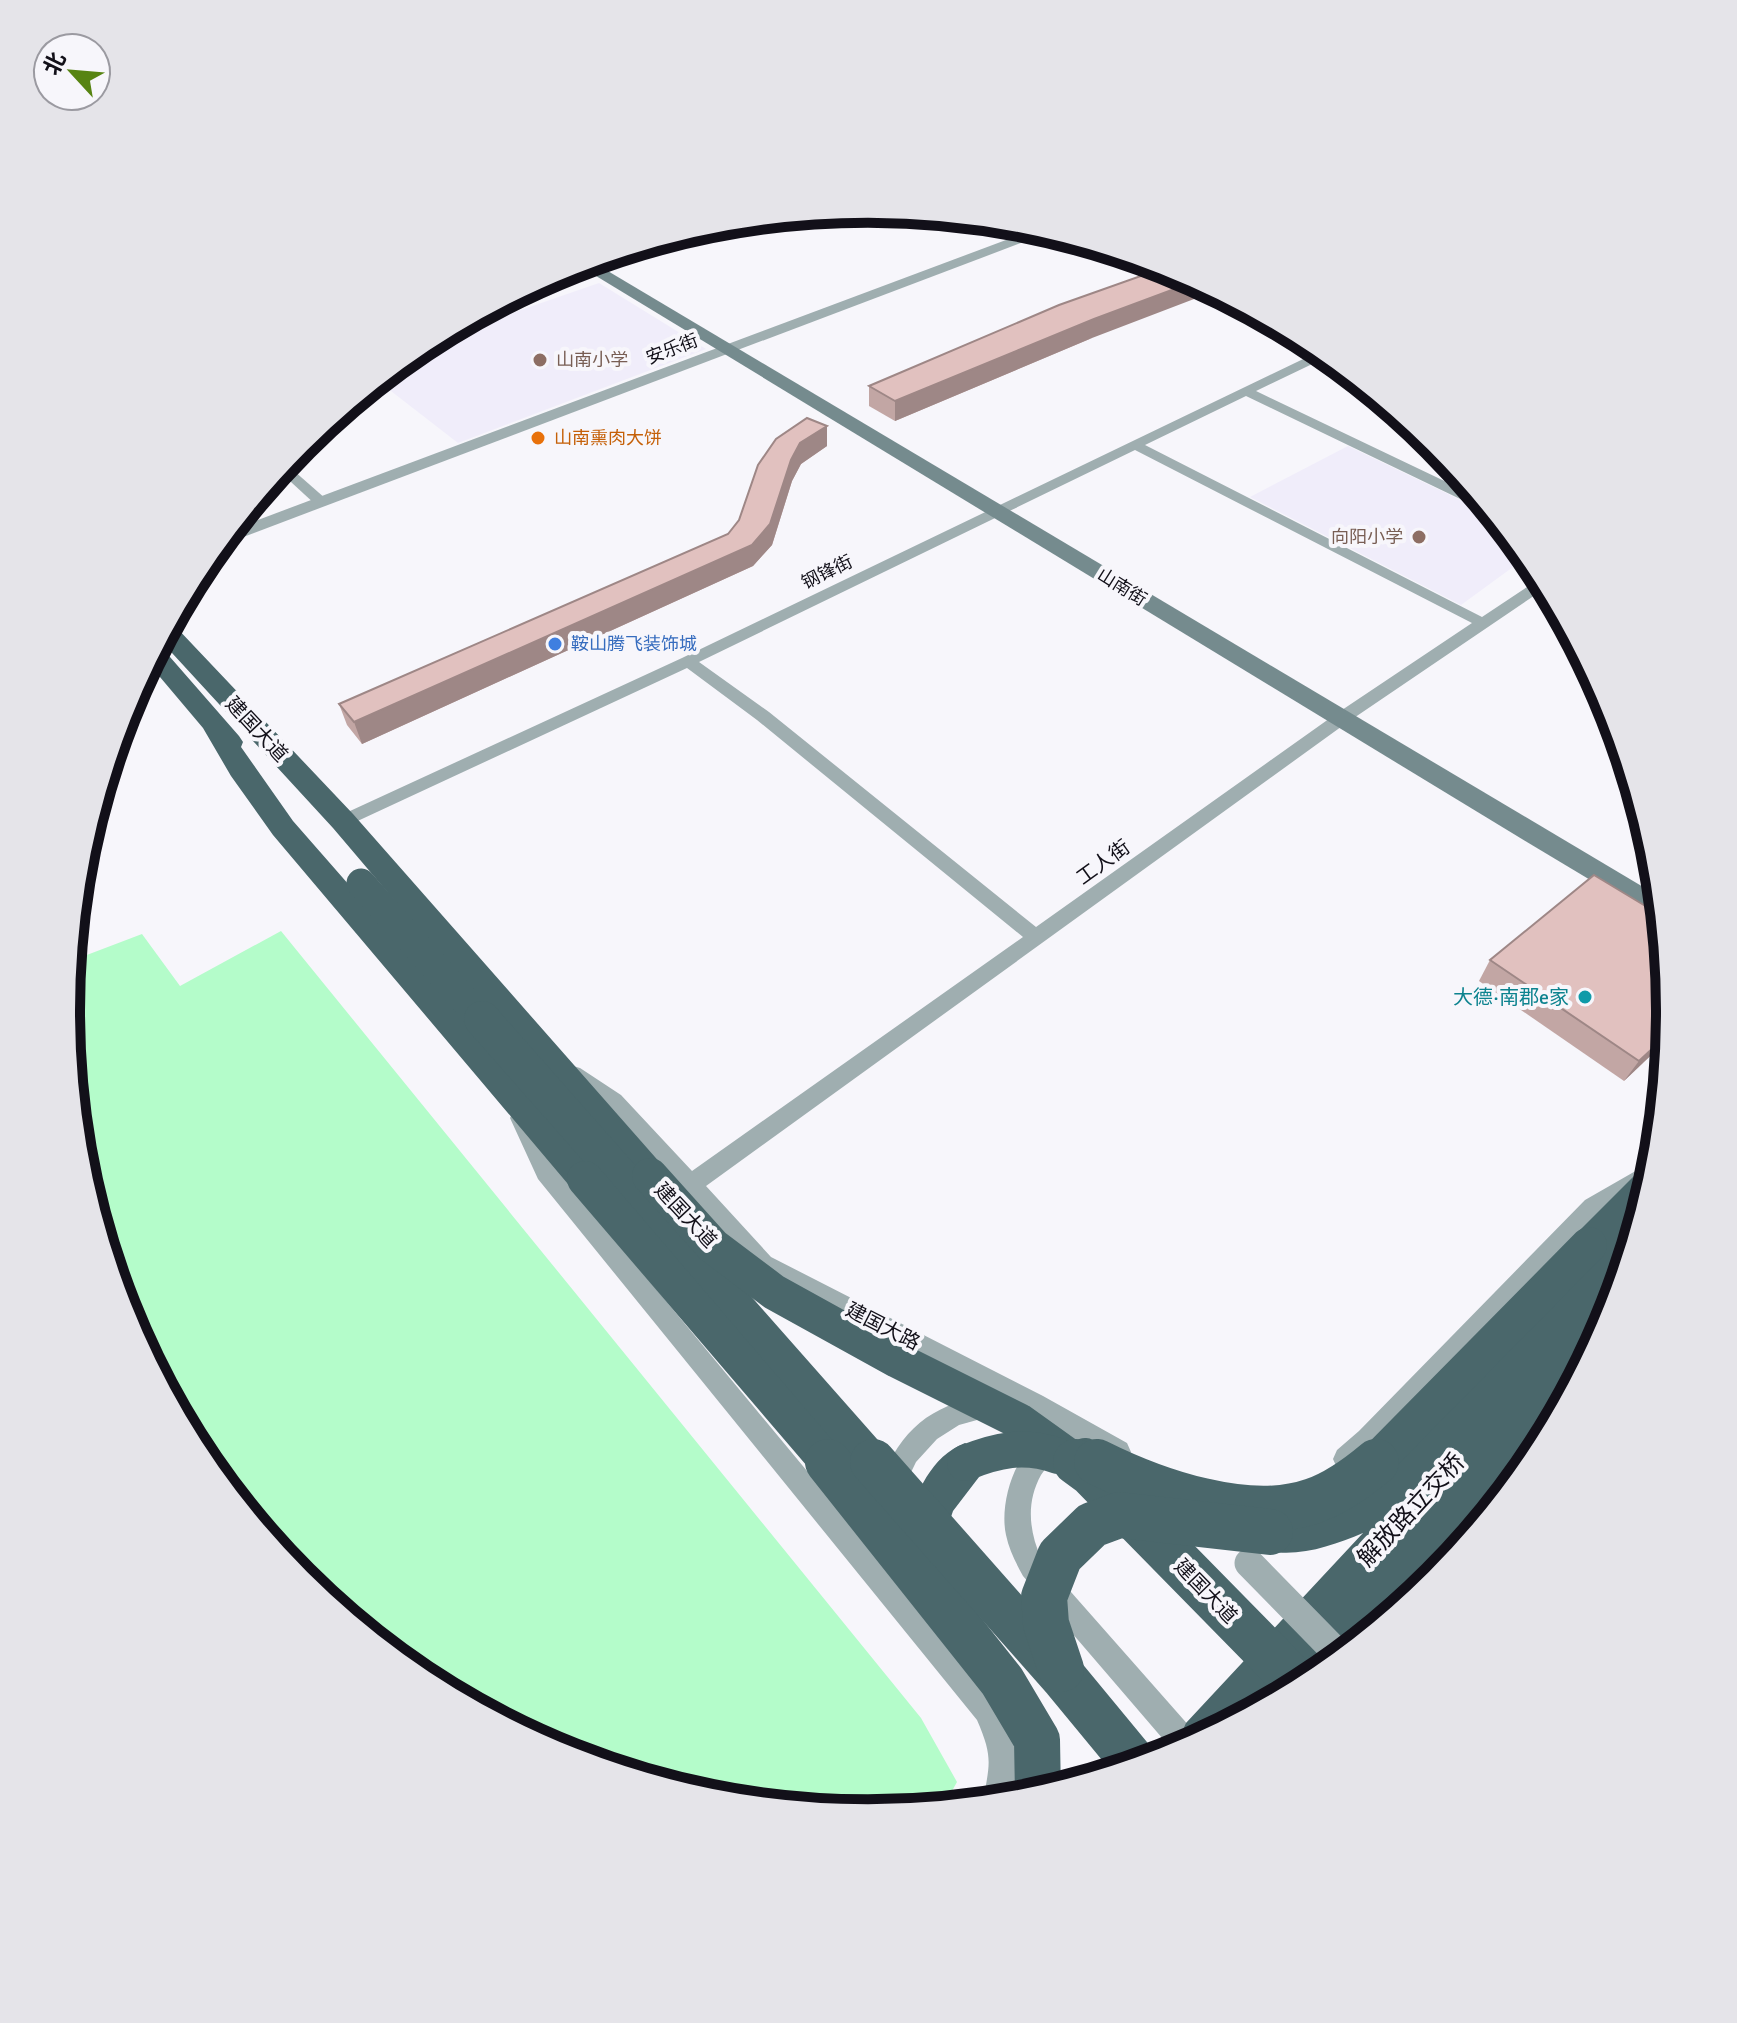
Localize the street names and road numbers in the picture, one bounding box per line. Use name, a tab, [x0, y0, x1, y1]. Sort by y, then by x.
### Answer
street label: 安乐街	[643, 329, 701, 369]
street label: 钢锋街	[798, 550, 856, 594]
street label: 山南街	[1093, 563, 1151, 611]
street label: 建国大道	[220, 692, 293, 767]
street label: 工人街	[1072, 835, 1135, 890]
street label: 建国大道	[649, 1178, 722, 1253]
street label: 建国大路	[841, 1297, 924, 1356]
street label: 解放路立交桥	[1351, 1447, 1471, 1573]
street label: 建国大道	[1169, 1554, 1242, 1629]

